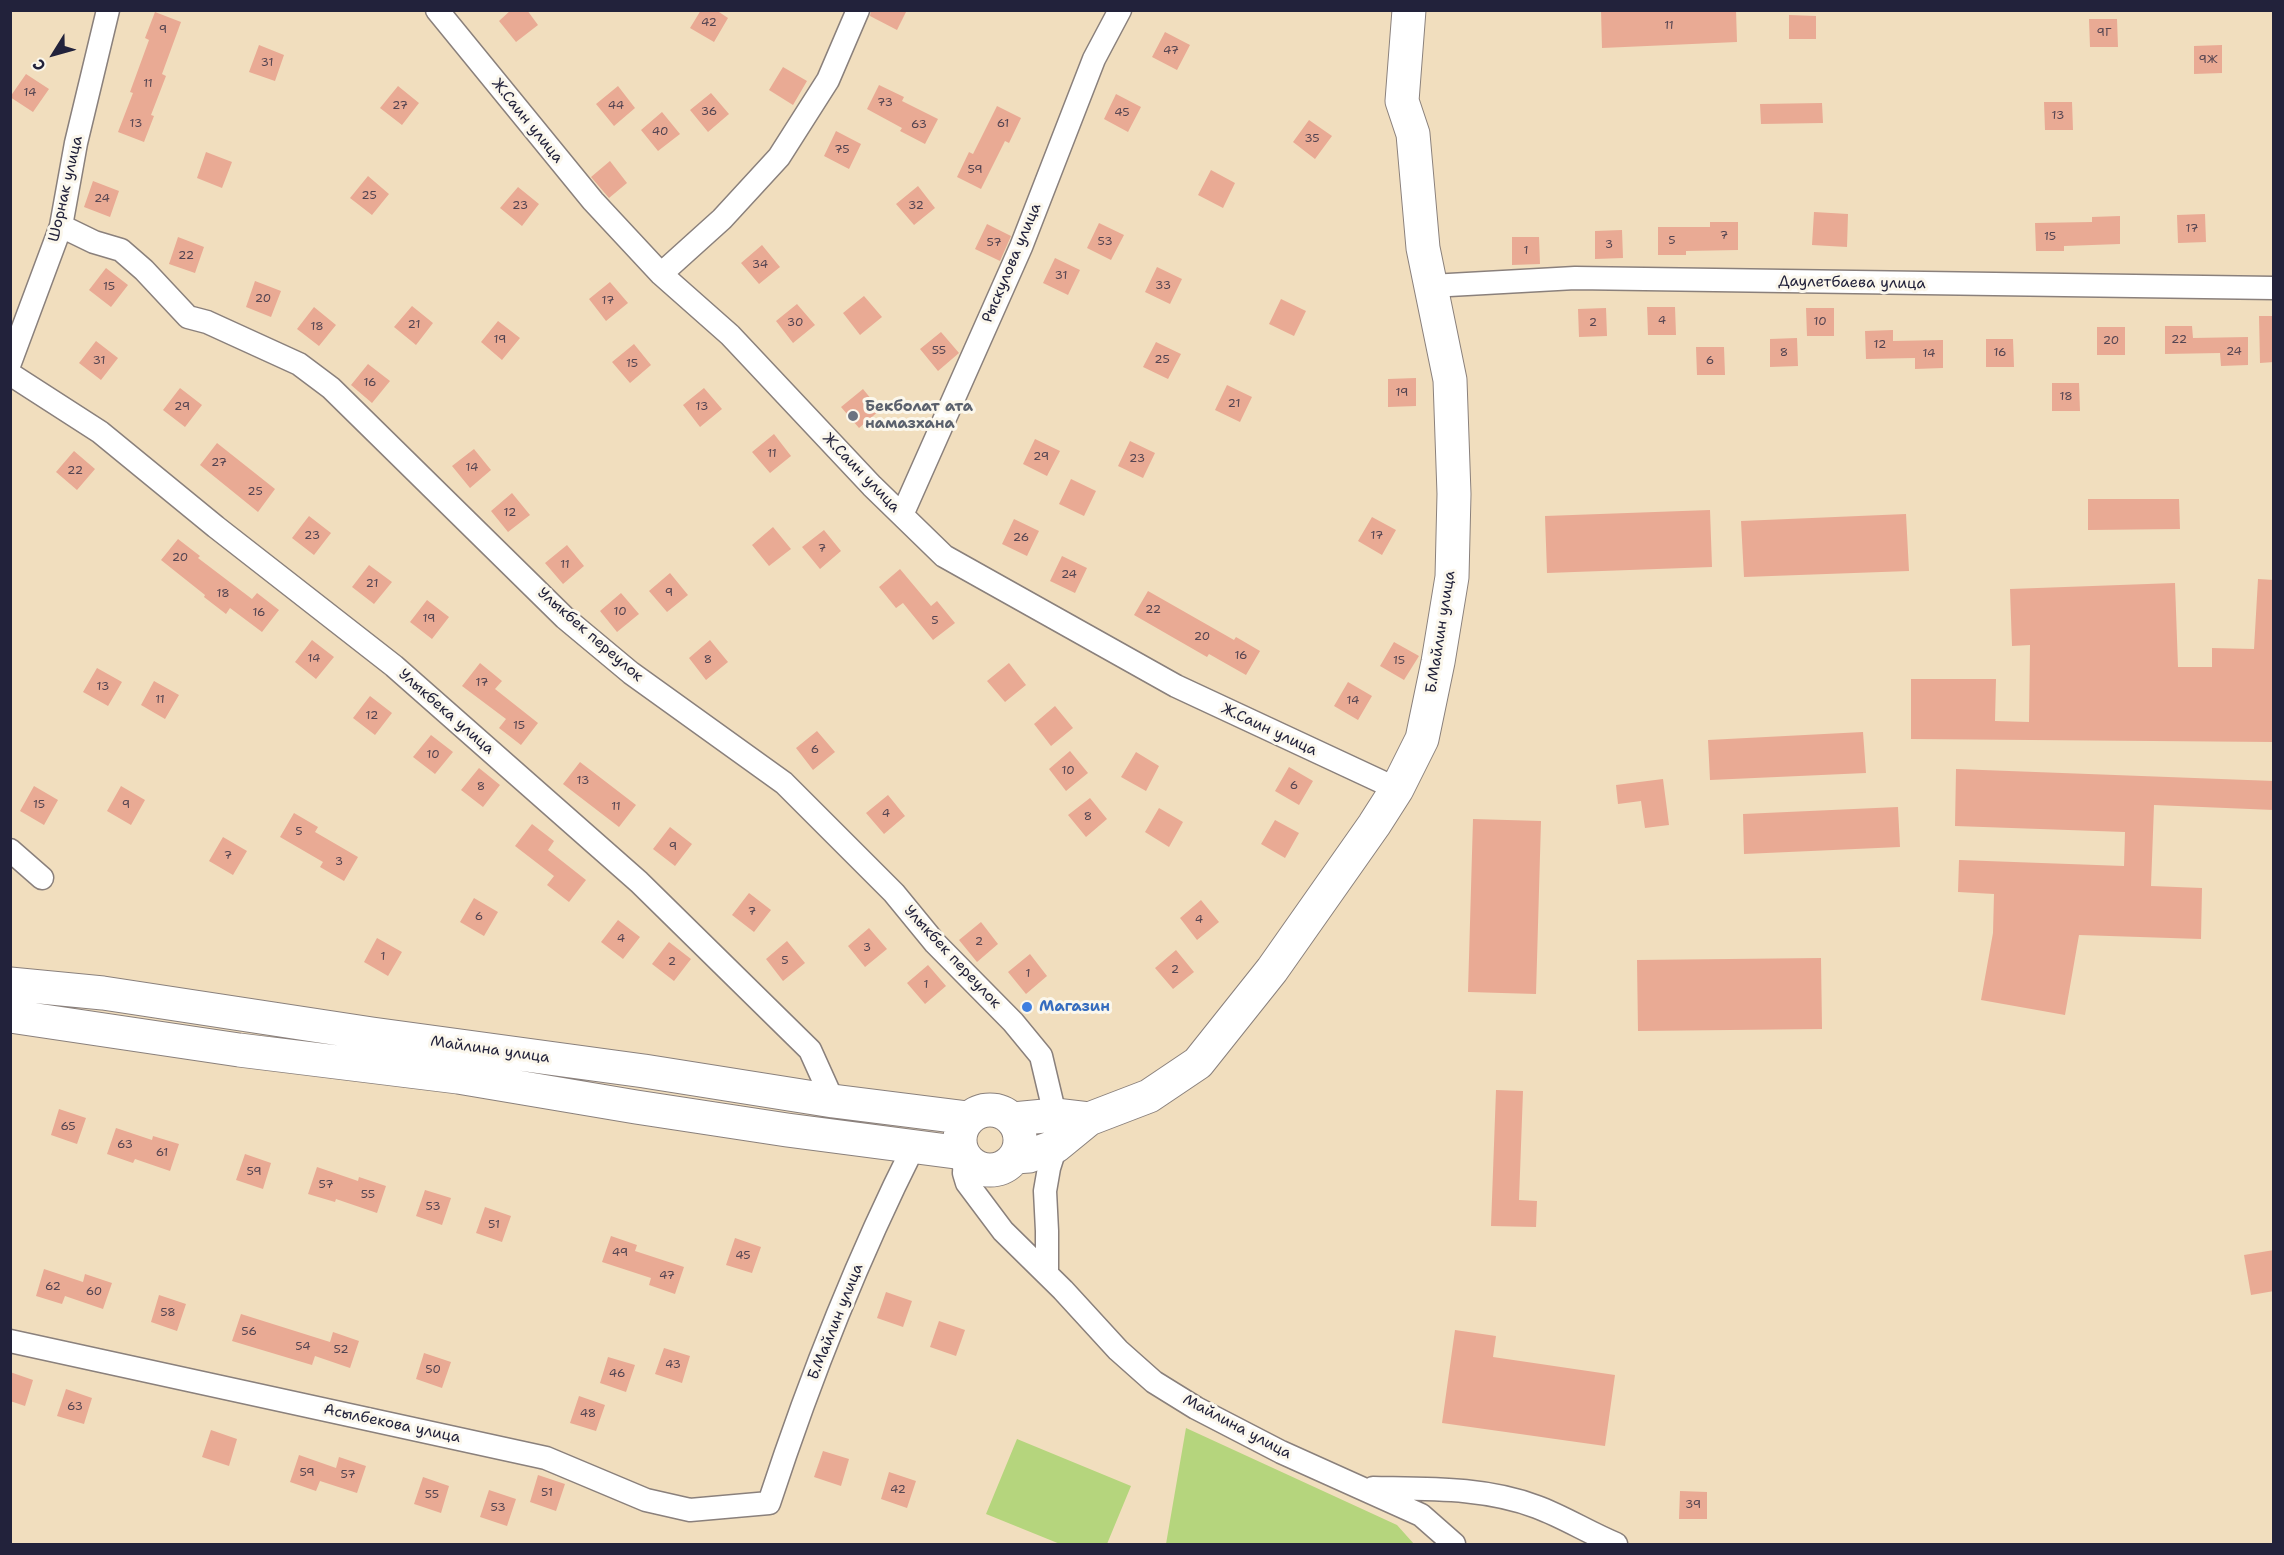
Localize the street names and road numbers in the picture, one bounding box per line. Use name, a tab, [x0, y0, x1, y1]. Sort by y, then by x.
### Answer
street label: Ж.Саин улица	[487, 75, 567, 167]
street label: Шорнак улица	[45, 134, 87, 244]
street label: Рыскулова улица	[979, 201, 1045, 325]
street label: Даулетбаева улица	[1778, 273, 1926, 293]
street label: Ж.Саин улица	[819, 430, 903, 516]
street label: Б.Майлин улица	[1422, 570, 1460, 694]
street label: Улыкбек переулок	[533, 584, 647, 686]
street label: Улыкбека улица	[394, 666, 498, 758]
street label: Ж.Саин улица	[1218, 700, 1320, 760]
street label: Улыкбек переулок	[900, 902, 1004, 1012]
street label: Майлина улица	[429, 1033, 551, 1067]
street label: Б.Майлин улица	[804, 1261, 868, 1383]
street label: Майлина улица	[1180, 1391, 1294, 1463]
street label: Асылбекова улица	[322, 1401, 462, 1447]

